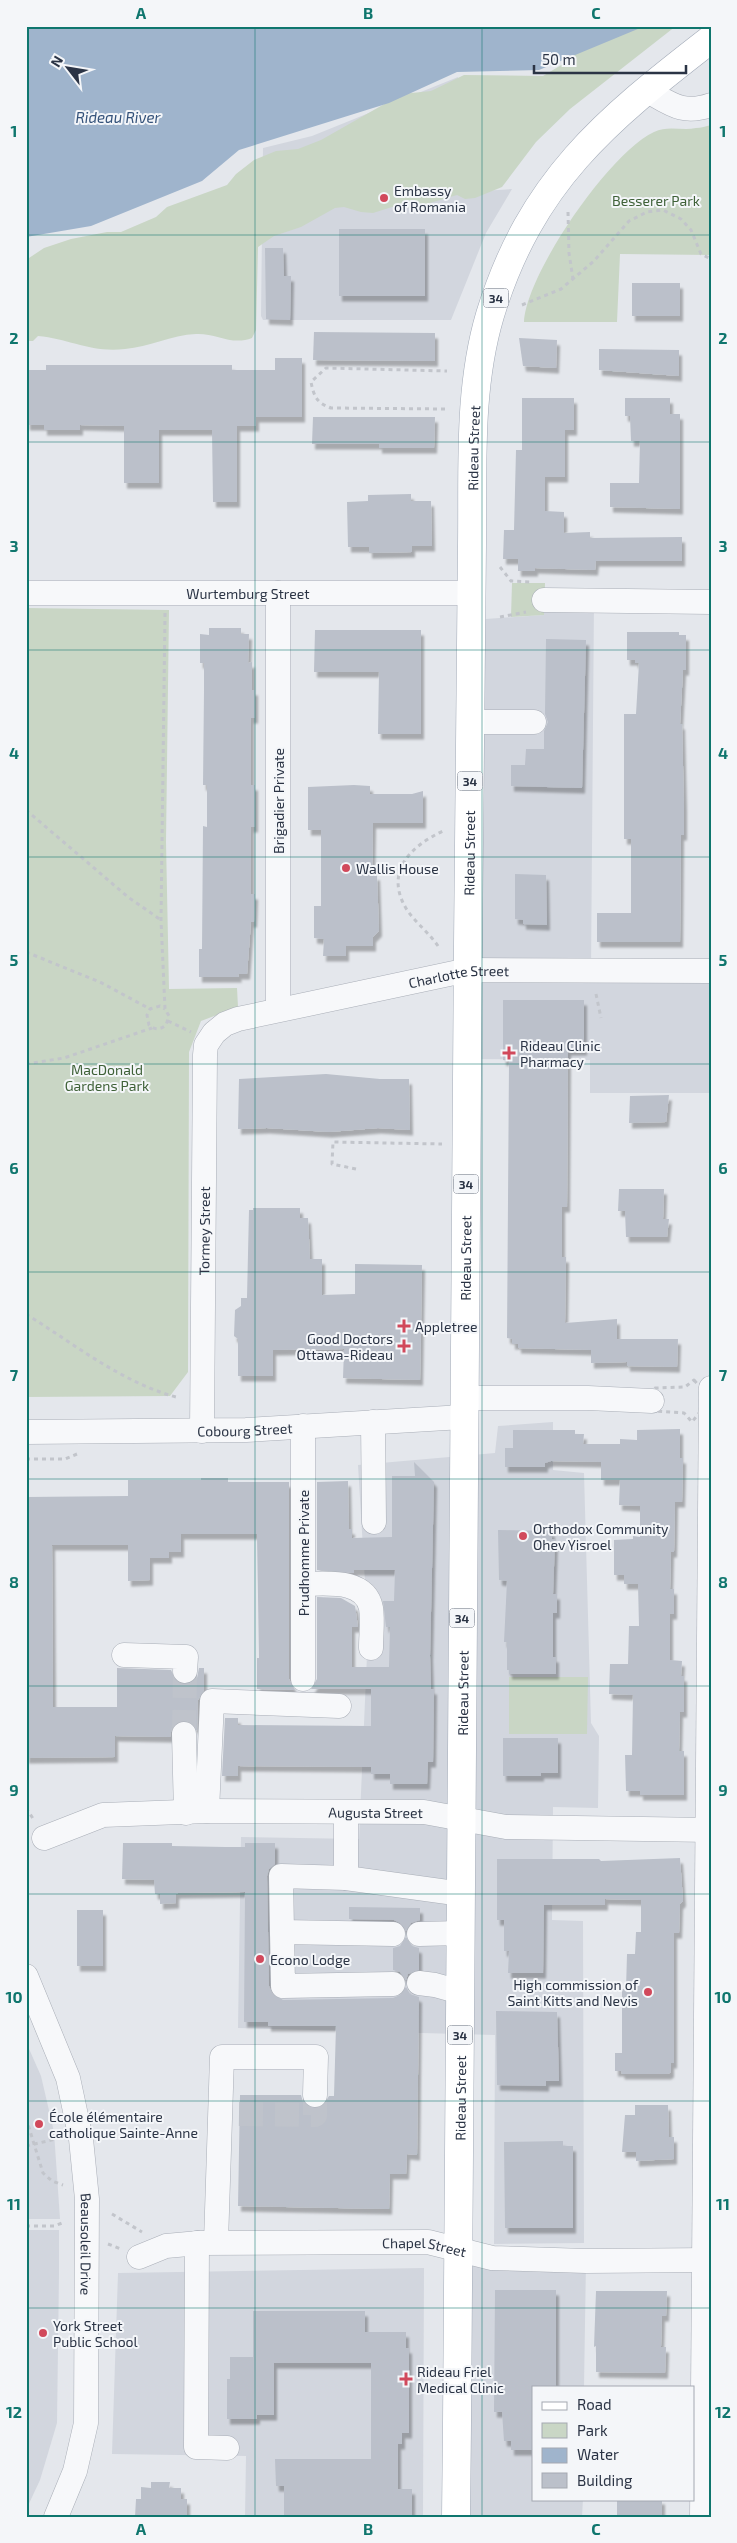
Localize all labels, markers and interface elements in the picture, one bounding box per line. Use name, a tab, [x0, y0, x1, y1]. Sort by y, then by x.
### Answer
text: A	[136, 3, 147, 22]
text: B	[363, 3, 373, 22]
text: C	[591, 3, 601, 22]
north arrow	[42, 42, 92, 92]
scale bar	[534, 42, 687, 74]
text: 50 m	[542, 50, 576, 68]
text: N	[47, 52, 66, 70]
water label: Rideau River	[76, 108, 162, 126]
text: 1	[11, 121, 17, 140]
text: 1	[720, 121, 726, 140]
place label: Embassy of Romania	[394, 182, 466, 215]
marker: Embassy of Romania	[378, 192, 390, 204]
park label: Besserer Park	[612, 192, 700, 209]
road number: 34	[484, 288, 508, 308]
text: 2	[9, 328, 19, 347]
text: 2	[718, 328, 728, 347]
street label: Rideau Street	[464, 405, 483, 491]
text: 3	[9, 536, 19, 555]
text: 3	[718, 536, 728, 555]
street label: Wurtemburg Street	[186, 585, 310, 602]
text: 4	[9, 743, 19, 762]
text: 4	[718, 743, 728, 762]
street label: Brigadier Private	[270, 748, 287, 854]
road number: 34	[458, 771, 482, 790]
street label: Rideau Street	[460, 810, 478, 896]
place label: Wallis House	[356, 860, 439, 877]
marker: Wallis House	[340, 862, 352, 874]
text: 5	[10, 950, 19, 969]
text: 5	[719, 950, 728, 969]
street label: Charlotte Street	[407, 961, 509, 991]
place label: Rideau Clinic Pharmacy	[520, 1037, 601, 1070]
marker: Rideau Clinic Pharmacy	[502, 1046, 516, 1060]
park label: MacDonald Gardens Park	[65, 1061, 149, 1094]
text: 6	[9, 1158, 19, 1177]
text: 6	[718, 1158, 728, 1177]
road number: 34	[454, 1174, 478, 1194]
street label: Tormey Street	[195, 1186, 212, 1276]
street label: Rideau Street	[456, 1215, 474, 1301]
place label: Appletree	[415, 1318, 477, 1335]
marker: Appletree	[397, 1319, 411, 1333]
place label: Good Doctors Ottawa-Rideau	[296, 1330, 393, 1363]
marker: Good Doctors Ottawa-Rideau	[397, 1339, 411, 1353]
text: 7	[10, 1365, 19, 1384]
text: 7	[719, 1365, 728, 1384]
street label: Cobourg Street	[197, 1419, 293, 1439]
street label: Prudhomme Private	[295, 1490, 312, 1616]
place label: Orthodox Community Ohev Yisroel	[533, 1520, 669, 1553]
marker: Orthodox Community Ohev Yisroel	[517, 1530, 529, 1542]
text: 8	[9, 1572, 19, 1591]
text: 8	[718, 1572, 728, 1591]
road number: 34	[450, 1609, 474, 1628]
street label: Rideau Street	[453, 1650, 471, 1736]
text: 9	[9, 1780, 19, 1799]
text: 9	[718, 1780, 728, 1799]
street label: Augusta Street	[328, 1803, 423, 1820]
place label: Econo Lodge	[270, 1951, 350, 1968]
marker: Econo Lodge	[254, 1953, 266, 1965]
place label: High commission of Saint Kitts and Nevis	[507, 1976, 639, 2009]
marker: High commission of Saint Kitts and Nevis	[642, 1986, 654, 1998]
text: 10	[5, 1987, 23, 2006]
text: 10	[714, 1987, 732, 2006]
road number: 34	[448, 2026, 472, 2044]
street label: Rideau Street	[451, 2055, 469, 2141]
place label: École élémentaire catholique Sainte-Anne	[49, 2108, 198, 2141]
marker: École élémentaire catholique Sainte-Anne	[33, 2118, 45, 2130]
street label: Beausoleil Drive	[78, 2192, 96, 2295]
text: 11	[7, 2194, 21, 2213]
text: 11	[716, 2194, 730, 2213]
street label: Chapel Street	[382, 2233, 468, 2260]
place label: York Street Public School	[53, 2317, 139, 2350]
marker: York Street Public School	[37, 2327, 49, 2339]
place label: Rideau Friel Medical Clinic	[417, 2363, 504, 2396]
marker: Rideau Friel Medical Clinic	[399, 2372, 413, 2386]
legend	[532, 2386, 694, 2500]
text: Road	[577, 2395, 612, 2413]
text: 12	[6, 2402, 22, 2421]
text: 12	[715, 2402, 731, 2421]
text: Park	[577, 2421, 608, 2439]
text: Water	[577, 2445, 619, 2463]
text: Building	[577, 2471, 633, 2489]
text: A	[136, 2519, 147, 2538]
text: B	[363, 2519, 373, 2538]
text: C	[591, 2519, 601, 2538]

